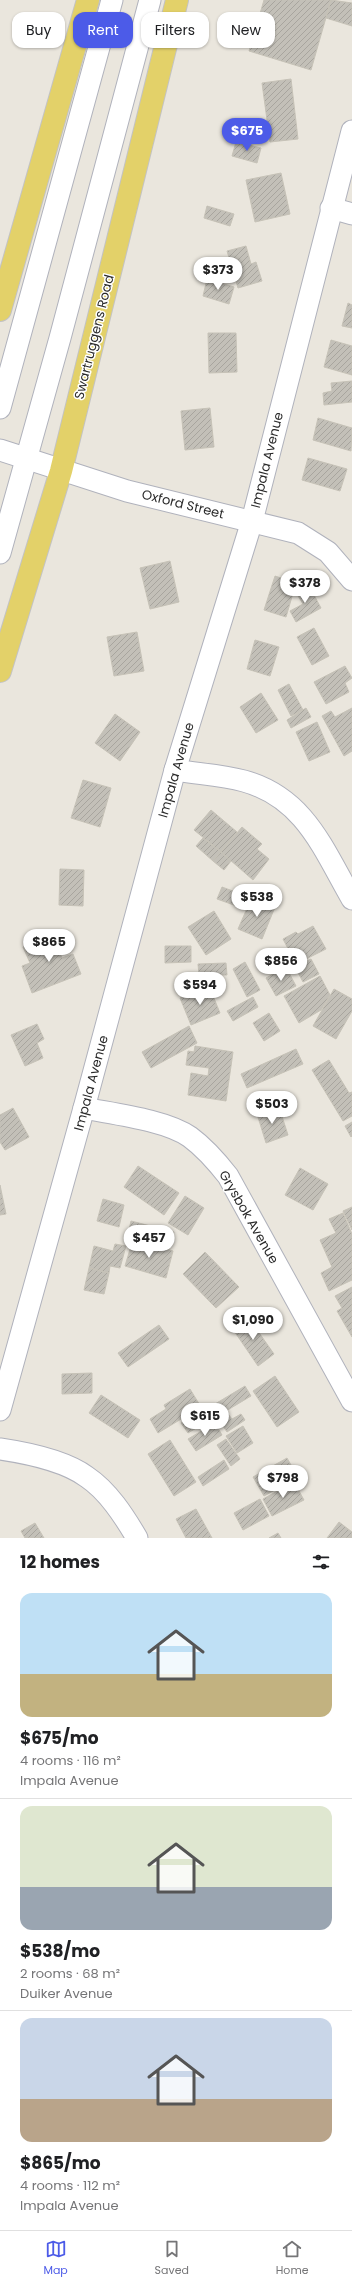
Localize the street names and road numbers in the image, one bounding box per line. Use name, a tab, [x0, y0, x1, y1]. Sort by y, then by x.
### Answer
street label: Swartruggens Road	[69, 273, 119, 401]
street label: Impala Avenue	[246, 410, 288, 510]
street label: Oxford Street	[140, 485, 226, 523]
street label: Impala Avenue	[153, 720, 199, 820]
street label: Impala Avenue	[69, 1033, 113, 1133]
street label: Grysbok Avenue	[214, 1167, 284, 1267]

